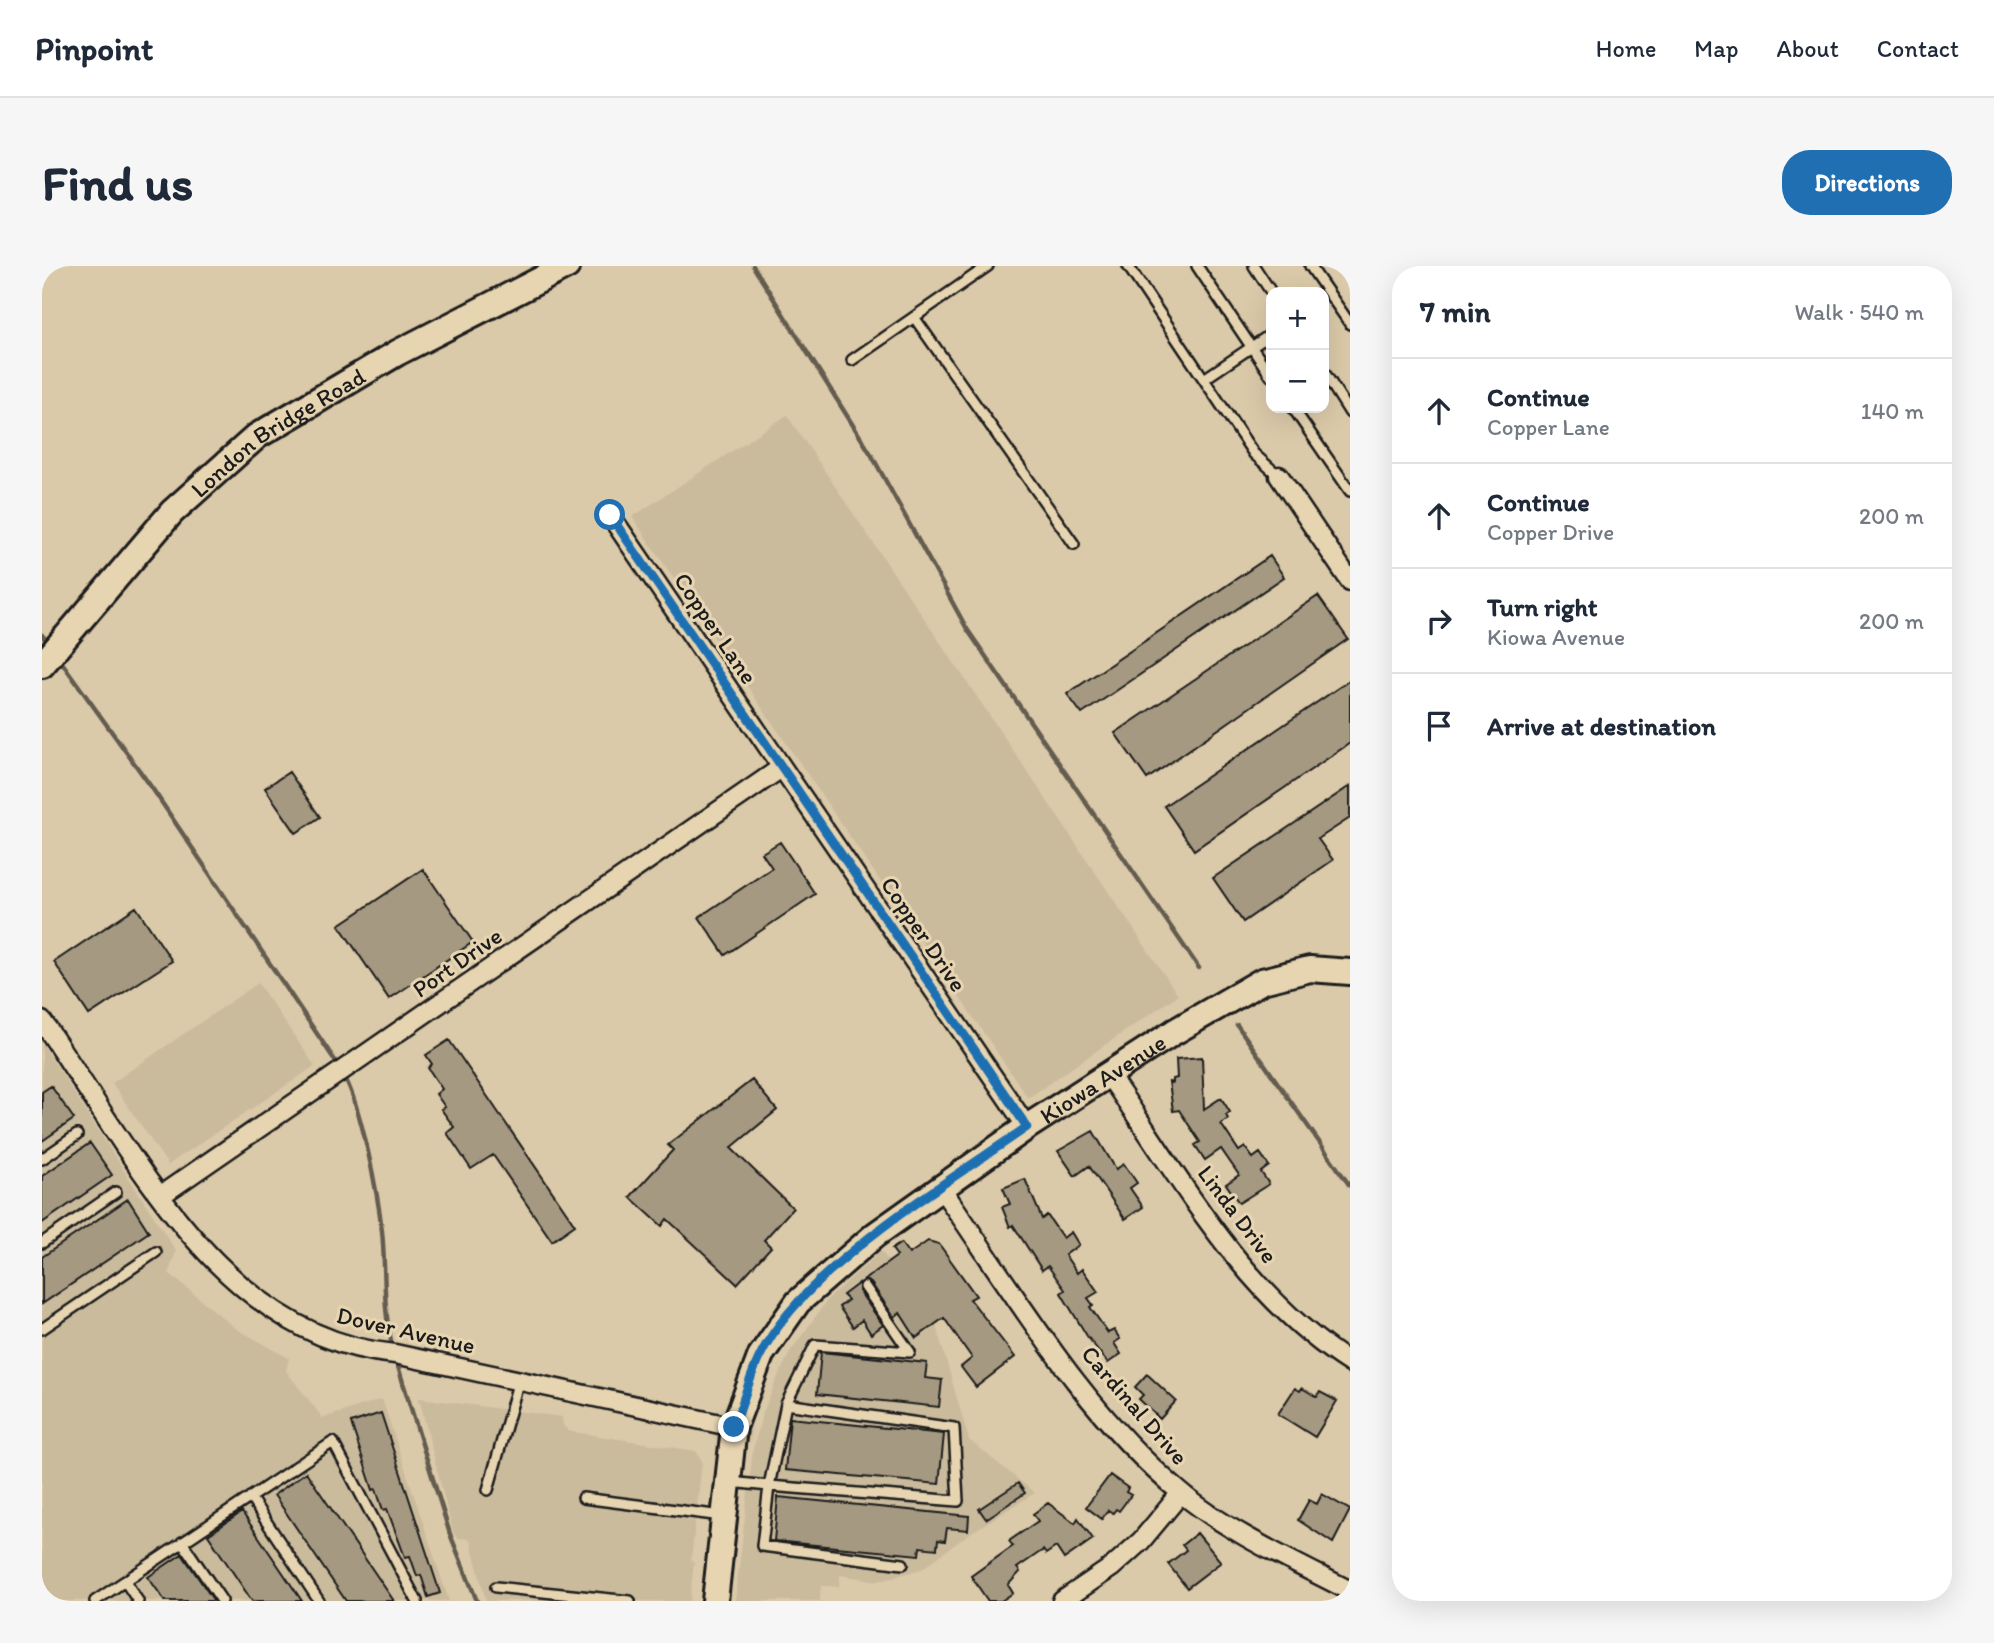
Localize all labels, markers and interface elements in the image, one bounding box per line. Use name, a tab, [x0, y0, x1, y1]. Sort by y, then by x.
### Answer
text: Pinpoint	[35, 29, 153, 68]
text: Home	[1596, 34, 1656, 63]
text: Map	[1694, 34, 1738, 63]
text: About	[1776, 34, 1839, 63]
text: Contact	[1877, 34, 1959, 63]
button: Directions	[1782, 150, 1952, 215]
text: Find us	[42, 153, 193, 212]
map controls	[1266, 287, 1329, 413]
button: +	[1266, 287, 1329, 350]
text: 7 min	[1420, 293, 1491, 330]
text: Walk · 540 m	[1794, 298, 1924, 326]
button: −	[1266, 350, 1329, 413]
street label: London Bridge Road	[184, 361, 370, 503]
text: Continue	[1487, 381, 1590, 413]
icon: ahead	[1420, 392, 1458, 430]
text: 140 m	[1861, 397, 1924, 425]
text: Copper Lane	[1487, 413, 1610, 441]
text: Continue	[1487, 486, 1590, 518]
icon: ahead	[1420, 497, 1458, 535]
route start	[594, 499, 625, 530]
text: 200 m	[1859, 502, 1924, 530]
text: Copper Drive	[1487, 518, 1614, 546]
street label: Copper Lane	[668, 567, 764, 689]
text: Turn right	[1487, 591, 1598, 623]
icon: right	[1420, 602, 1458, 640]
text: 200 m	[1859, 607, 1924, 635]
text: Kiowa Avenue	[1487, 623, 1625, 651]
icon: arrive	[1420, 707, 1458, 745]
text: Arrive at destination	[1487, 710, 1716, 742]
street label: Copper Drive	[875, 871, 973, 997]
street label: Port Drive	[407, 921, 507, 1003]
street label: Kiowa Avenue	[1034, 1027, 1171, 1130]
street label: Linda Drive	[1192, 1159, 1284, 1269]
street label: Dover Avenue	[334, 1300, 478, 1360]
street label: Cardinal Drive	[1075, 1340, 1195, 1470]
route end	[718, 1411, 749, 1442]

